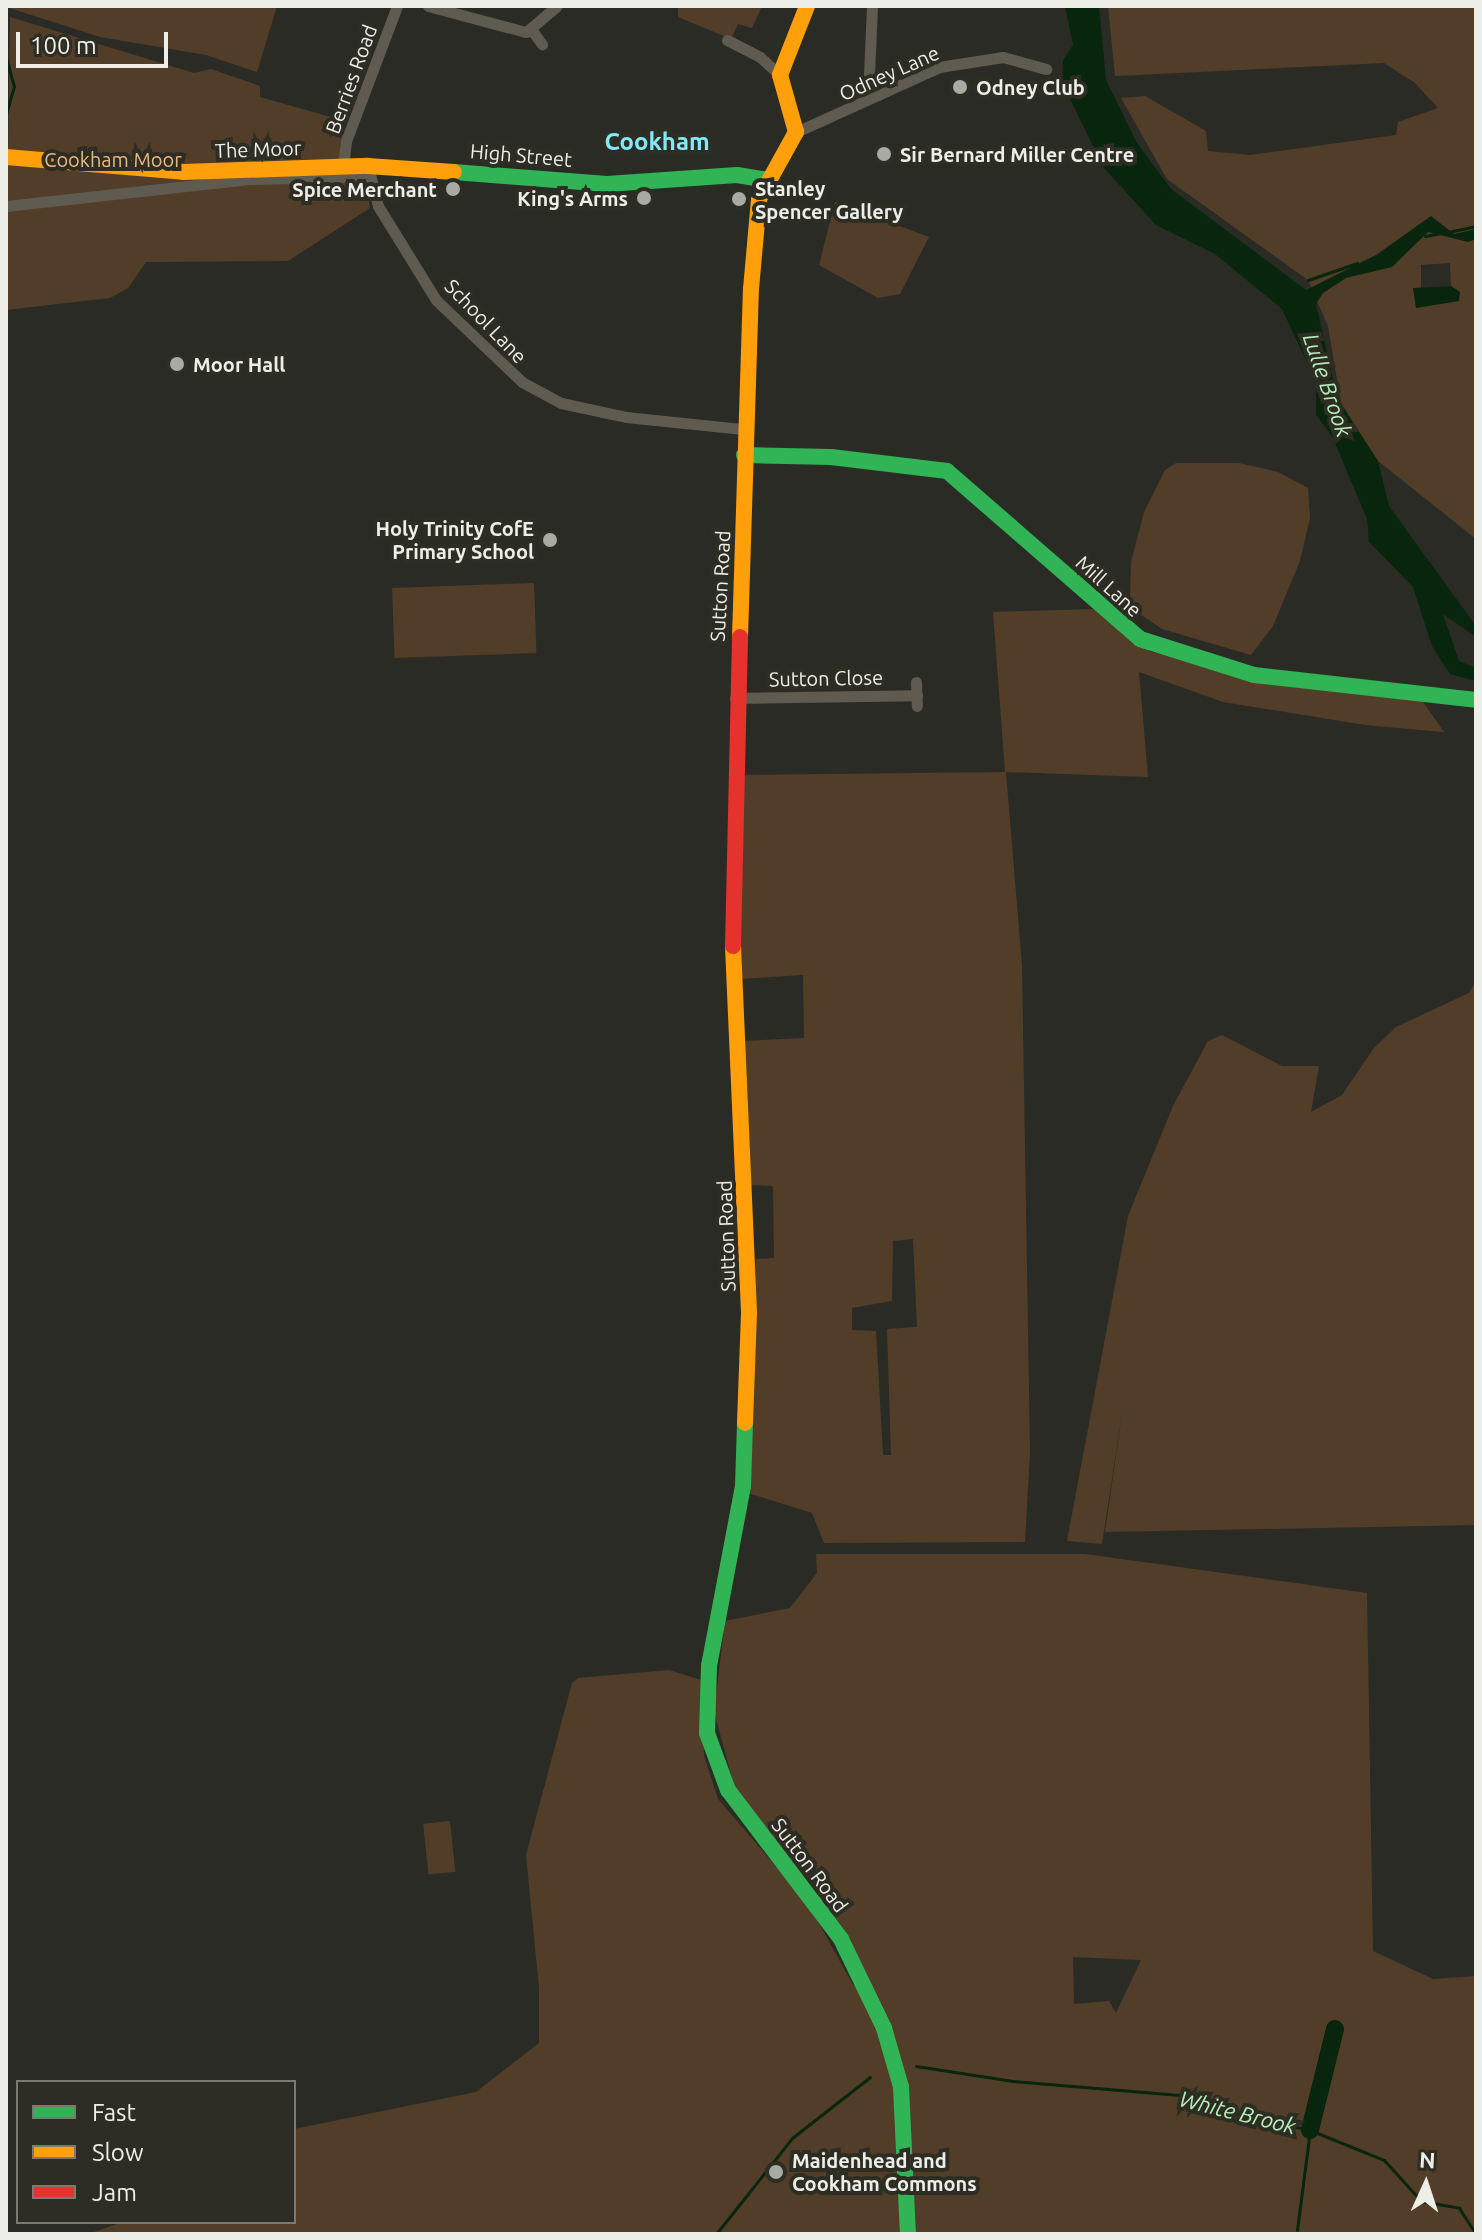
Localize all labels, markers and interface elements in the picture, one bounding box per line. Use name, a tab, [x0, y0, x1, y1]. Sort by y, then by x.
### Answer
scale bar	[20, 16, 172, 66]
street label: Berries Road	[320, 21, 382, 137]
text: 100 m	[30, 32, 97, 59]
street label: Odney Lane	[835, 40, 943, 106]
place label: Odney Club	[976, 75, 1085, 99]
marker: Odney Club	[951, 78, 969, 96]
district label: Cookham	[604, 128, 710, 156]
street label: The Moor	[214, 135, 302, 163]
street label: High Street	[469, 139, 573, 171]
place label: Sir Bernard Miller Centre	[900, 142, 1134, 166]
marker: Sir Bernard Miller Centre	[875, 145, 893, 163]
park label: Cookham Moor	[44, 147, 182, 171]
place label: Stanley Spencer Gallery	[755, 176, 903, 223]
place label: Spice Merchant	[292, 177, 437, 201]
marker: Spice Merchant	[444, 180, 462, 198]
place label: King's Arms	[517, 186, 628, 210]
marker: King's Arms	[635, 189, 653, 207]
marker: Stanley Spencer Gallery	[730, 190, 748, 208]
street label: School Lane	[440, 274, 532, 368]
water label: Lulle Brook	[1298, 330, 1358, 440]
place label: Moor Hall	[193, 352, 285, 376]
marker: Moor Hall	[168, 355, 186, 373]
place label: Holy Trinity CofE Primary School	[375, 516, 534, 563]
street label: Sutton Road	[705, 530, 735, 642]
marker: Holy Trinity CofE Primary School	[541, 531, 559, 549]
street label: Mill Lane	[1071, 550, 1147, 622]
street label: Sutton Close	[769, 665, 883, 691]
street label: Sutton Road	[712, 1180, 740, 1292]
street label: Sutton Road	[767, 1813, 853, 1917]
legend	[16, 2080, 296, 2224]
water label: White Brook	[1177, 2085, 1299, 2139]
text: Fast	[92, 2099, 136, 2126]
text: Slow	[92, 2139, 144, 2166]
north arrow	[1386, 2144, 1466, 2224]
text: N	[1418, 2147, 1436, 2172]
place label: Maidenhead and Cookham Commons	[792, 2148, 977, 2195]
marker: Maidenhead and Cookham Commons	[767, 2163, 785, 2181]
text: Jam	[92, 2179, 137, 2206]

